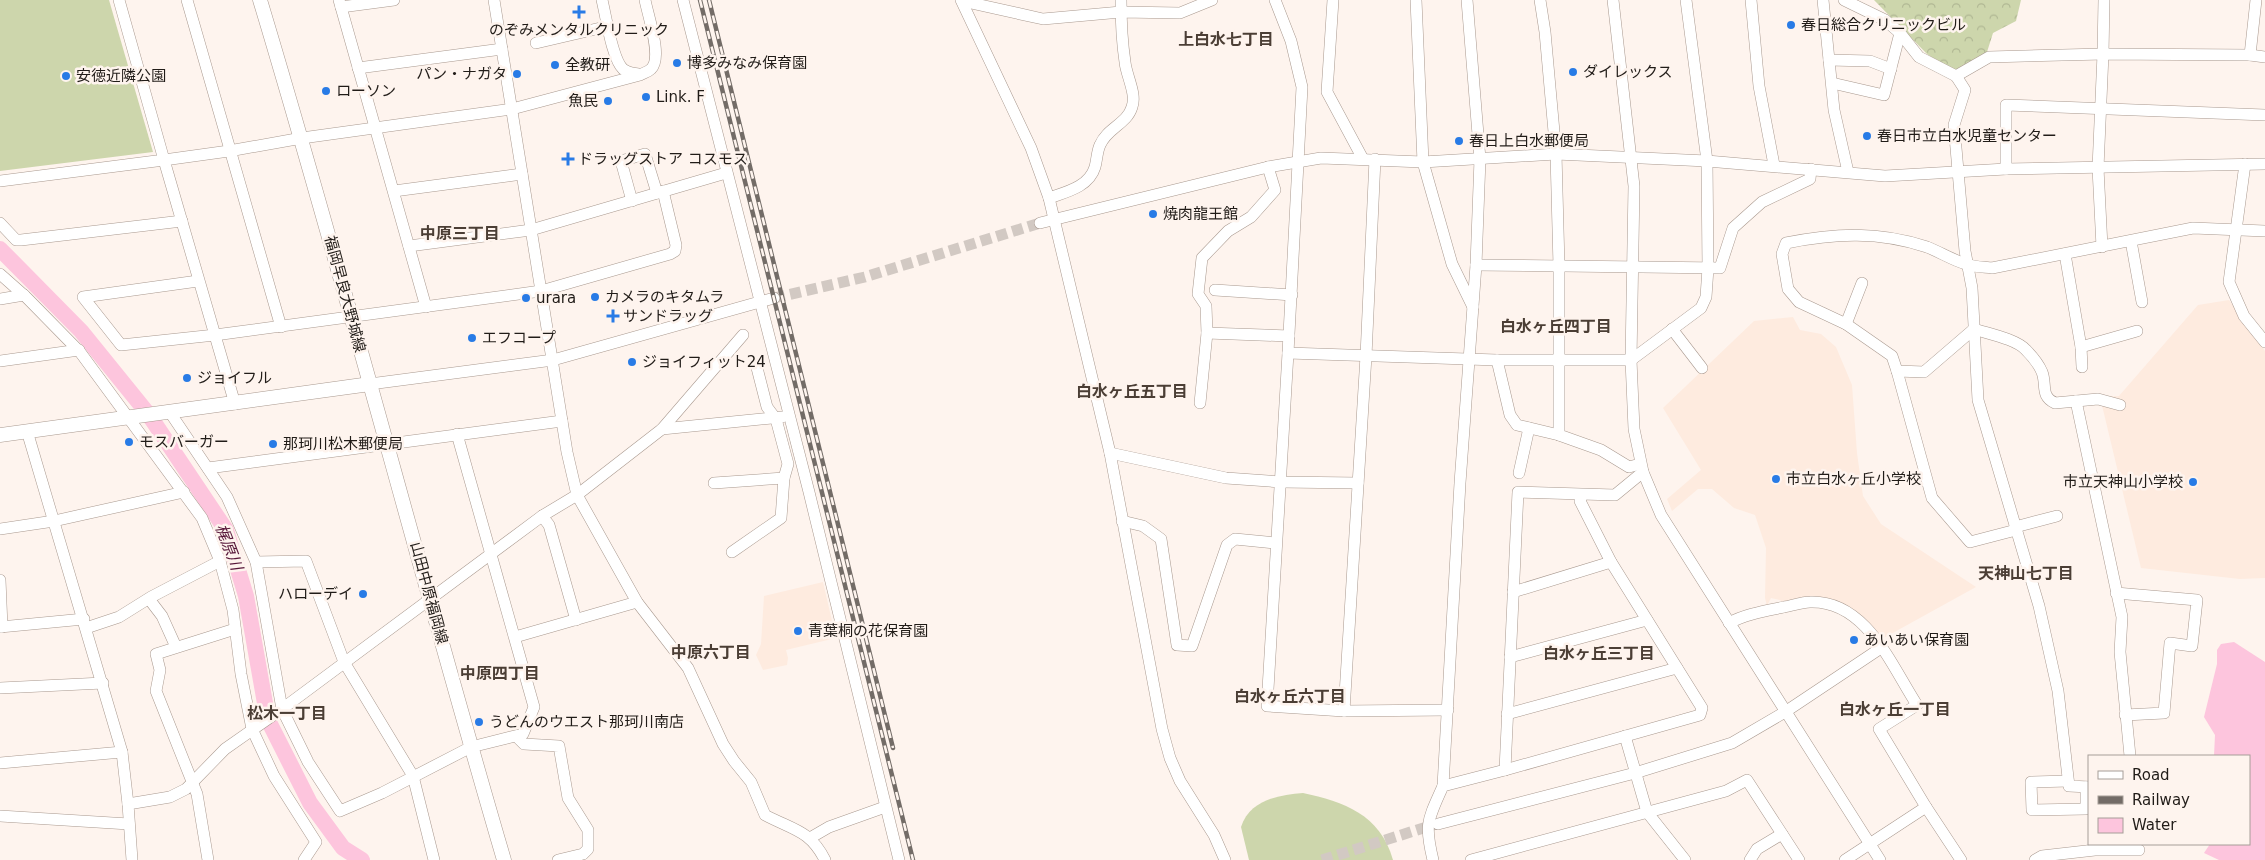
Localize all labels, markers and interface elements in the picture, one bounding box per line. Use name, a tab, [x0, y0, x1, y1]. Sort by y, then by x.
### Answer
marker: のぞみメンタルクリニック	[572, 5, 586, 19]
place label: 春日総合クリニックビル	[1801, 16, 1966, 34]
marker: 春日総合クリニックビル	[1785, 19, 1797, 31]
place label: のぞみメンタルクリニック	[489, 21, 669, 39]
district label: 上白水七丁目	[1178, 30, 1274, 49]
place label: 博多みなみ保育園	[687, 54, 807, 72]
place label: 全教研	[565, 56, 610, 74]
marker: 博多みなみ保育園	[671, 57, 683, 69]
marker: 全教研	[549, 59, 561, 71]
place label: ダイレックス	[1583, 63, 1673, 81]
place label: パン・ナガタ	[416, 65, 507, 83]
marker: ダイレックス	[1567, 66, 1579, 78]
place label: 安徳近隣公園	[76, 67, 166, 85]
marker: パン・ナガタ	[511, 68, 523, 80]
marker: 安徳近隣公園	[60, 70, 72, 82]
place label: ローソン	[336, 82, 396, 100]
marker: ローソン	[320, 85, 332, 97]
place label: Link. F	[656, 88, 705, 106]
marker: Link. F	[640, 91, 652, 103]
place label: 魚民	[568, 92, 598, 110]
marker: 魚民	[602, 95, 614, 107]
place label: 春日市立白水児童センター	[1877, 127, 2057, 145]
marker: 春日市立白水児童センター	[1861, 130, 1873, 142]
place label: 春日上白水郵便局	[1469, 132, 1589, 150]
marker: 春日上白水郵便局	[1453, 135, 1465, 147]
place label: ドラッグストア コスモス	[578, 150, 748, 168]
marker: ドラッグストア コスモス	[562, 153, 574, 165]
place label: 焼肉龍王館	[1163, 205, 1238, 223]
marker: 焼肉龍王館	[1147, 208, 1159, 220]
district label: 中原三丁目	[420, 224, 500, 243]
street label: 福岡早良大野城線	[321, 234, 369, 354]
place label: カメラのキタムラ	[605, 288, 724, 306]
place label: urara	[536, 289, 576, 307]
marker: カメラのキタムラ	[589, 291, 601, 303]
marker: urara	[520, 292, 532, 304]
place label: サンドラッグ	[623, 307, 713, 325]
marker: サンドラッグ	[607, 310, 619, 322]
district label: 白水ヶ丘四丁目	[1500, 317, 1612, 336]
place label: エフコープ	[482, 329, 556, 347]
marker: エフコープ	[466, 332, 478, 344]
place label: ジョイフィット24	[642, 353, 766, 371]
marker: ジョイフィット24	[626, 356, 638, 368]
place label: ジョイフル	[197, 369, 272, 387]
marker: ジョイフル	[181, 372, 193, 384]
district label: 白水ヶ丘五丁目	[1076, 382, 1188, 401]
place label: モスバーガー	[139, 433, 229, 451]
place label: 那珂川松木郵便局	[283, 435, 403, 453]
marker: モスバーガー	[123, 436, 135, 448]
marker: 那珂川松木郵便局	[267, 438, 279, 450]
place label: 市立白水ヶ丘小学校	[1786, 470, 1921, 488]
marker: 市立白水ヶ丘小学校	[1770, 473, 1782, 485]
place label: 市立天神山小学校	[2063, 473, 2183, 491]
marker: 市立天神山小学校	[2187, 476, 2199, 488]
water label: 梶原川	[212, 521, 247, 575]
street label: 山田中原福岡線	[407, 540, 451, 646]
district label: 天神山七丁目	[1978, 564, 2074, 583]
place label: ハローデイ	[278, 585, 353, 603]
marker: ハローデイ	[357, 588, 369, 600]
place label: 青葉桐の花保育園	[808, 622, 928, 640]
marker: 青葉桐の花保育園	[792, 625, 804, 637]
place label: あいあい保育園	[1864, 631, 1969, 649]
marker: あいあい保育園	[1848, 634, 1860, 646]
district label: 中原六丁目	[671, 643, 751, 662]
district label: 白水ヶ丘三丁目	[1543, 644, 1655, 663]
district label: 中原四丁目	[460, 664, 540, 683]
district label: 白水ヶ丘六丁目	[1234, 687, 1346, 706]
district label: 白水ヶ丘一丁目	[1839, 700, 1951, 719]
district label: 松木一丁目	[247, 704, 327, 723]
place label: うどんのウエスト那珂川南店	[489, 713, 684, 731]
marker: うどんのウエスト那珂川南店	[473, 716, 485, 728]
legend	[2088, 755, 2250, 845]
text: Road	[2132, 766, 2170, 784]
text: Railway	[2132, 791, 2190, 809]
text: Water	[2132, 816, 2177, 834]

